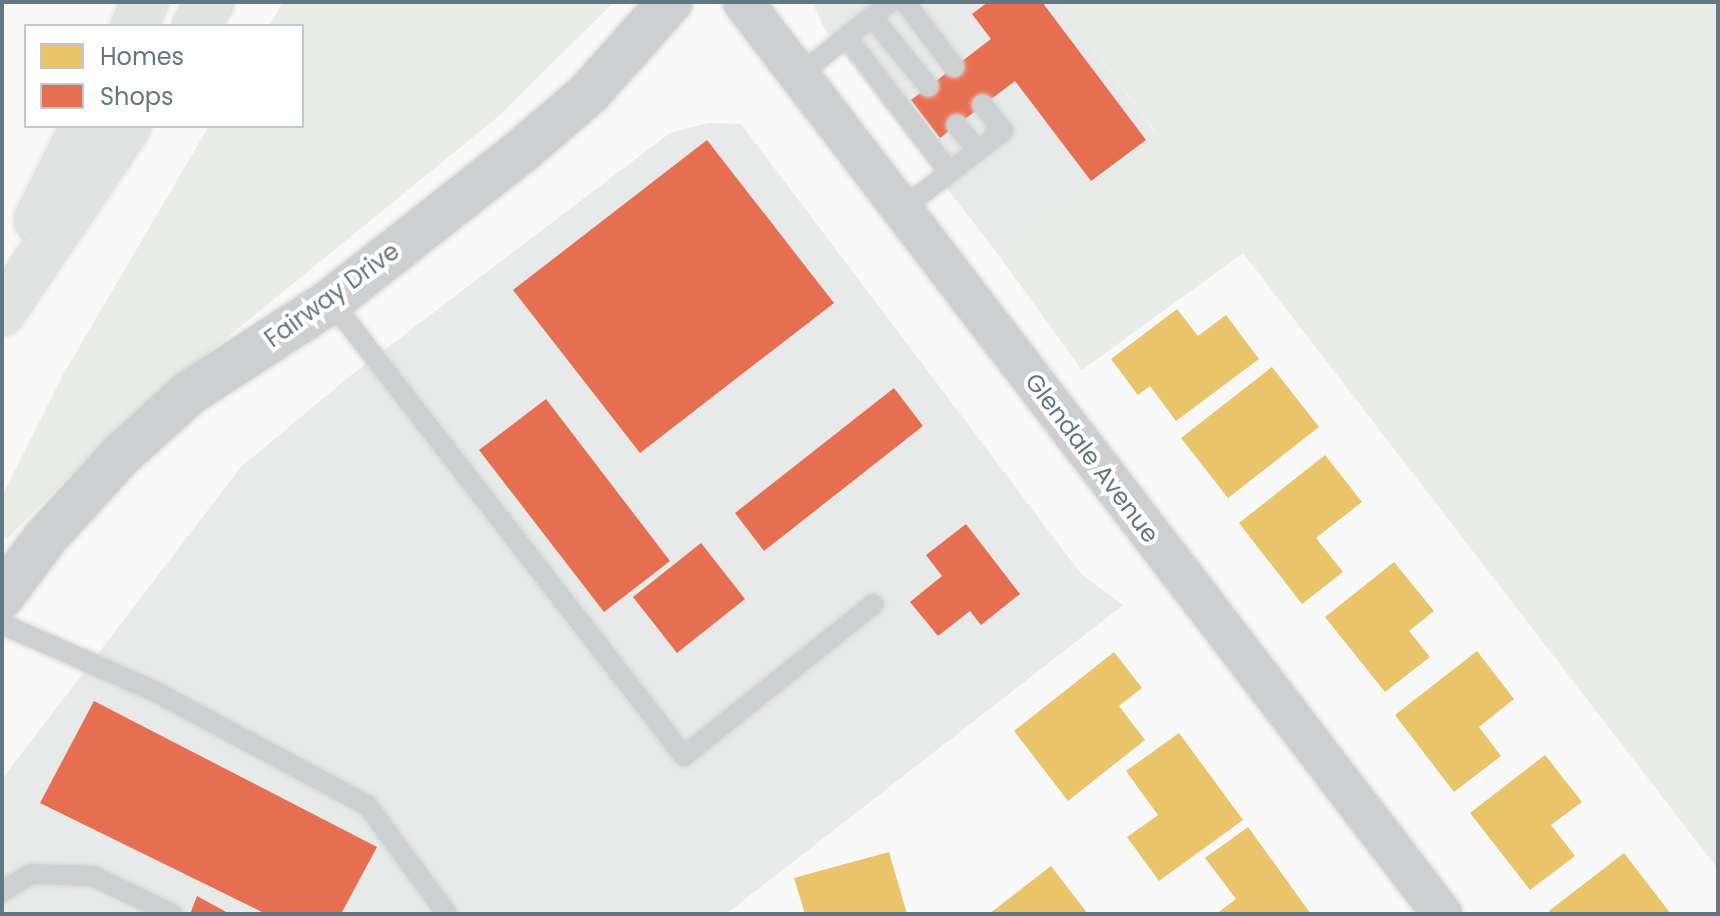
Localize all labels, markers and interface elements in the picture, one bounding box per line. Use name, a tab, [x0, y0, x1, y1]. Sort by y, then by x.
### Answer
legend	[24, 24, 304, 128]
text: Homes	[100, 40, 184, 73]
text: Shops	[100, 80, 174, 113]
street label: Fairway Drive	[259, 237, 405, 353]
street label: Glendale Avenue	[1019, 368, 1165, 548]

